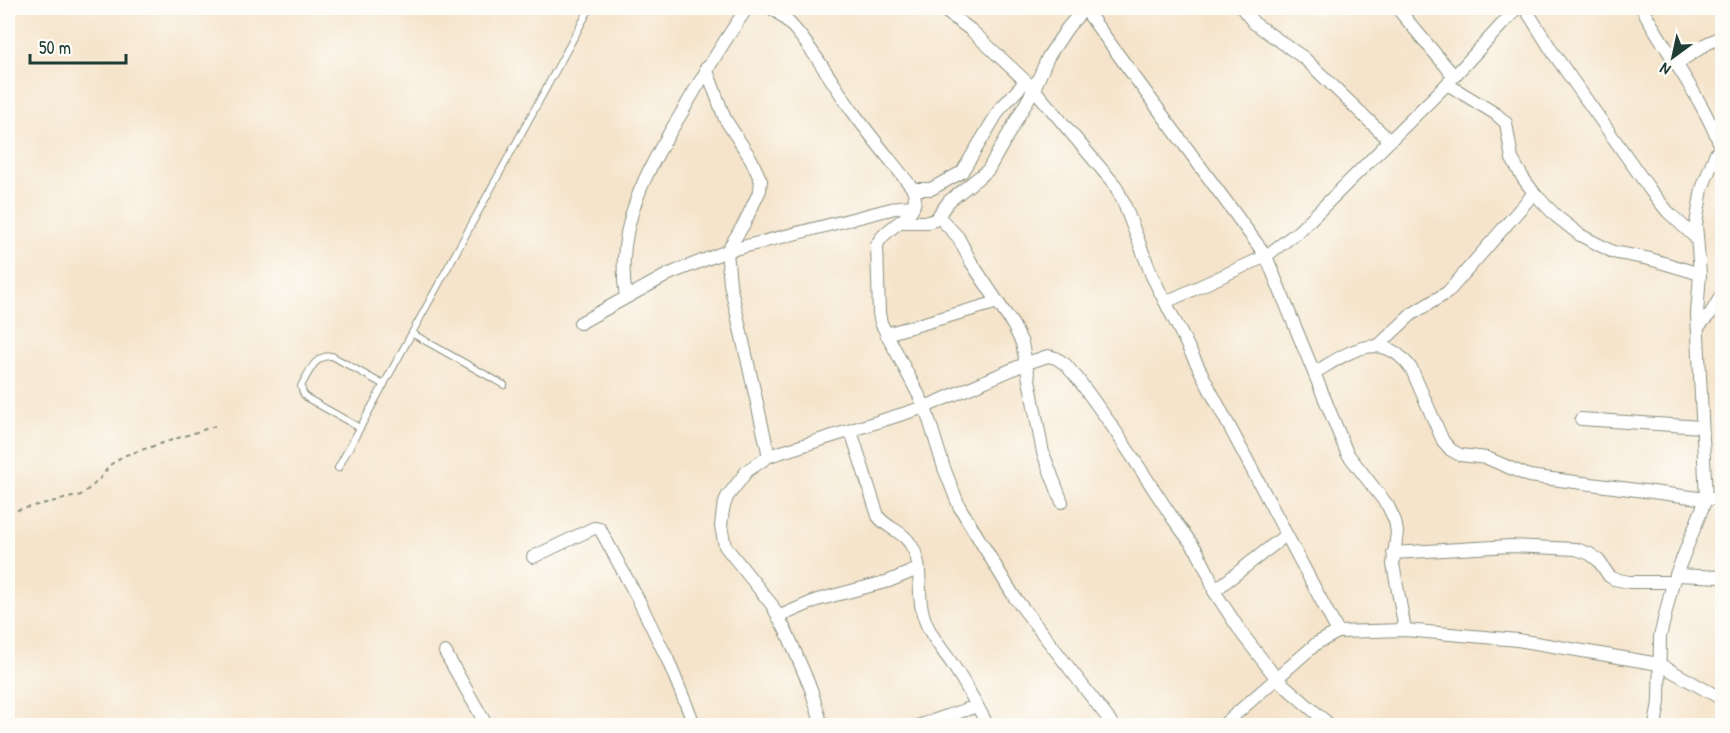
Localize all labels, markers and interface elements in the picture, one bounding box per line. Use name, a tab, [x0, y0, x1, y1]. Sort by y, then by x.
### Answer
scale bar	[30, 27, 126, 65]
north arrow	[1643, 27, 1703, 87]
text: 50 m	[39, 35, 71, 60]
text: N	[1655, 58, 1674, 81]

